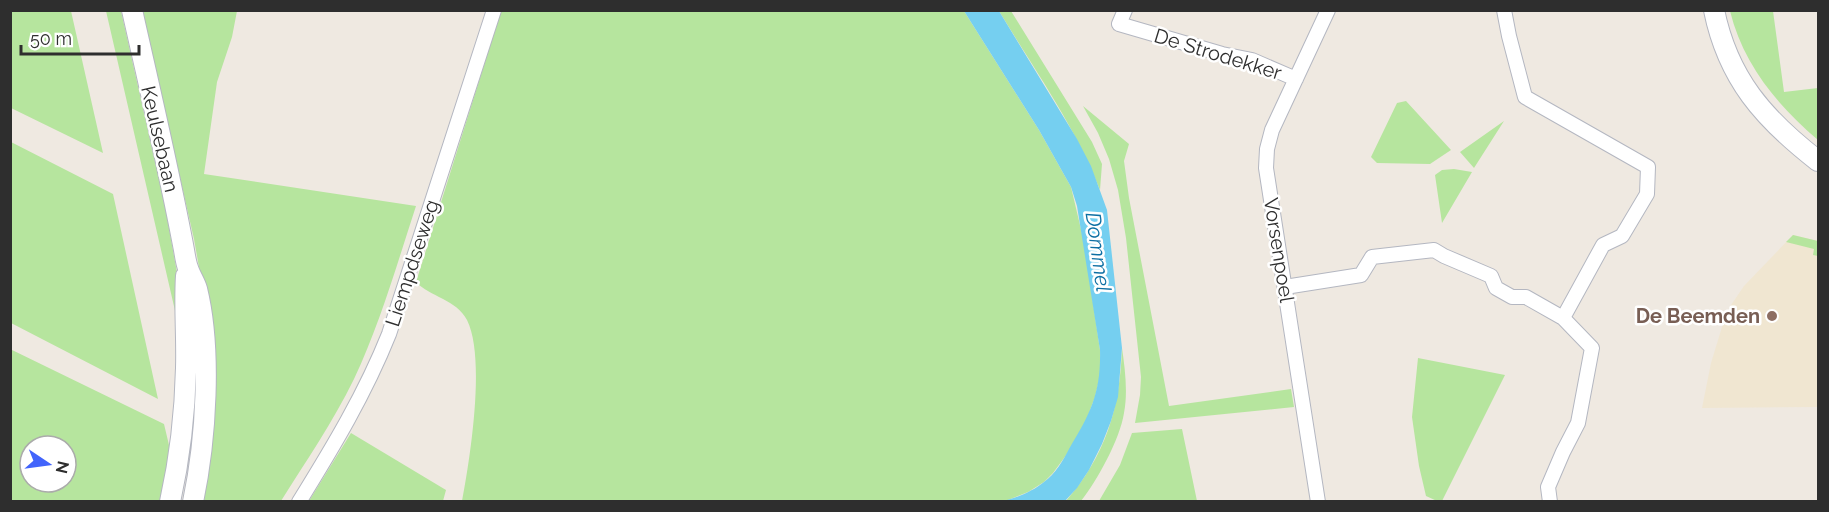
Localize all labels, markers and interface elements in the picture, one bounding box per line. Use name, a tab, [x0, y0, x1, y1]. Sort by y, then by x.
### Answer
scale bar	[21, 18, 140, 56]
street label: De Strodekker	[1151, 23, 1285, 85]
text: 50 m	[30, 28, 72, 49]
street label: Keulsebaan	[136, 83, 184, 195]
street label: Liempdseweg	[380, 196, 444, 330]
street label: Vorsenpoel	[1259, 196, 1299, 305]
water label: Dommel	[1081, 210, 1116, 293]
place label: De Beemden	[1636, 304, 1760, 328]
marker: De Beemden	[1765, 309, 1779, 323]
north arrow	[18, 434, 78, 494]
text: N	[51, 459, 73, 475]

